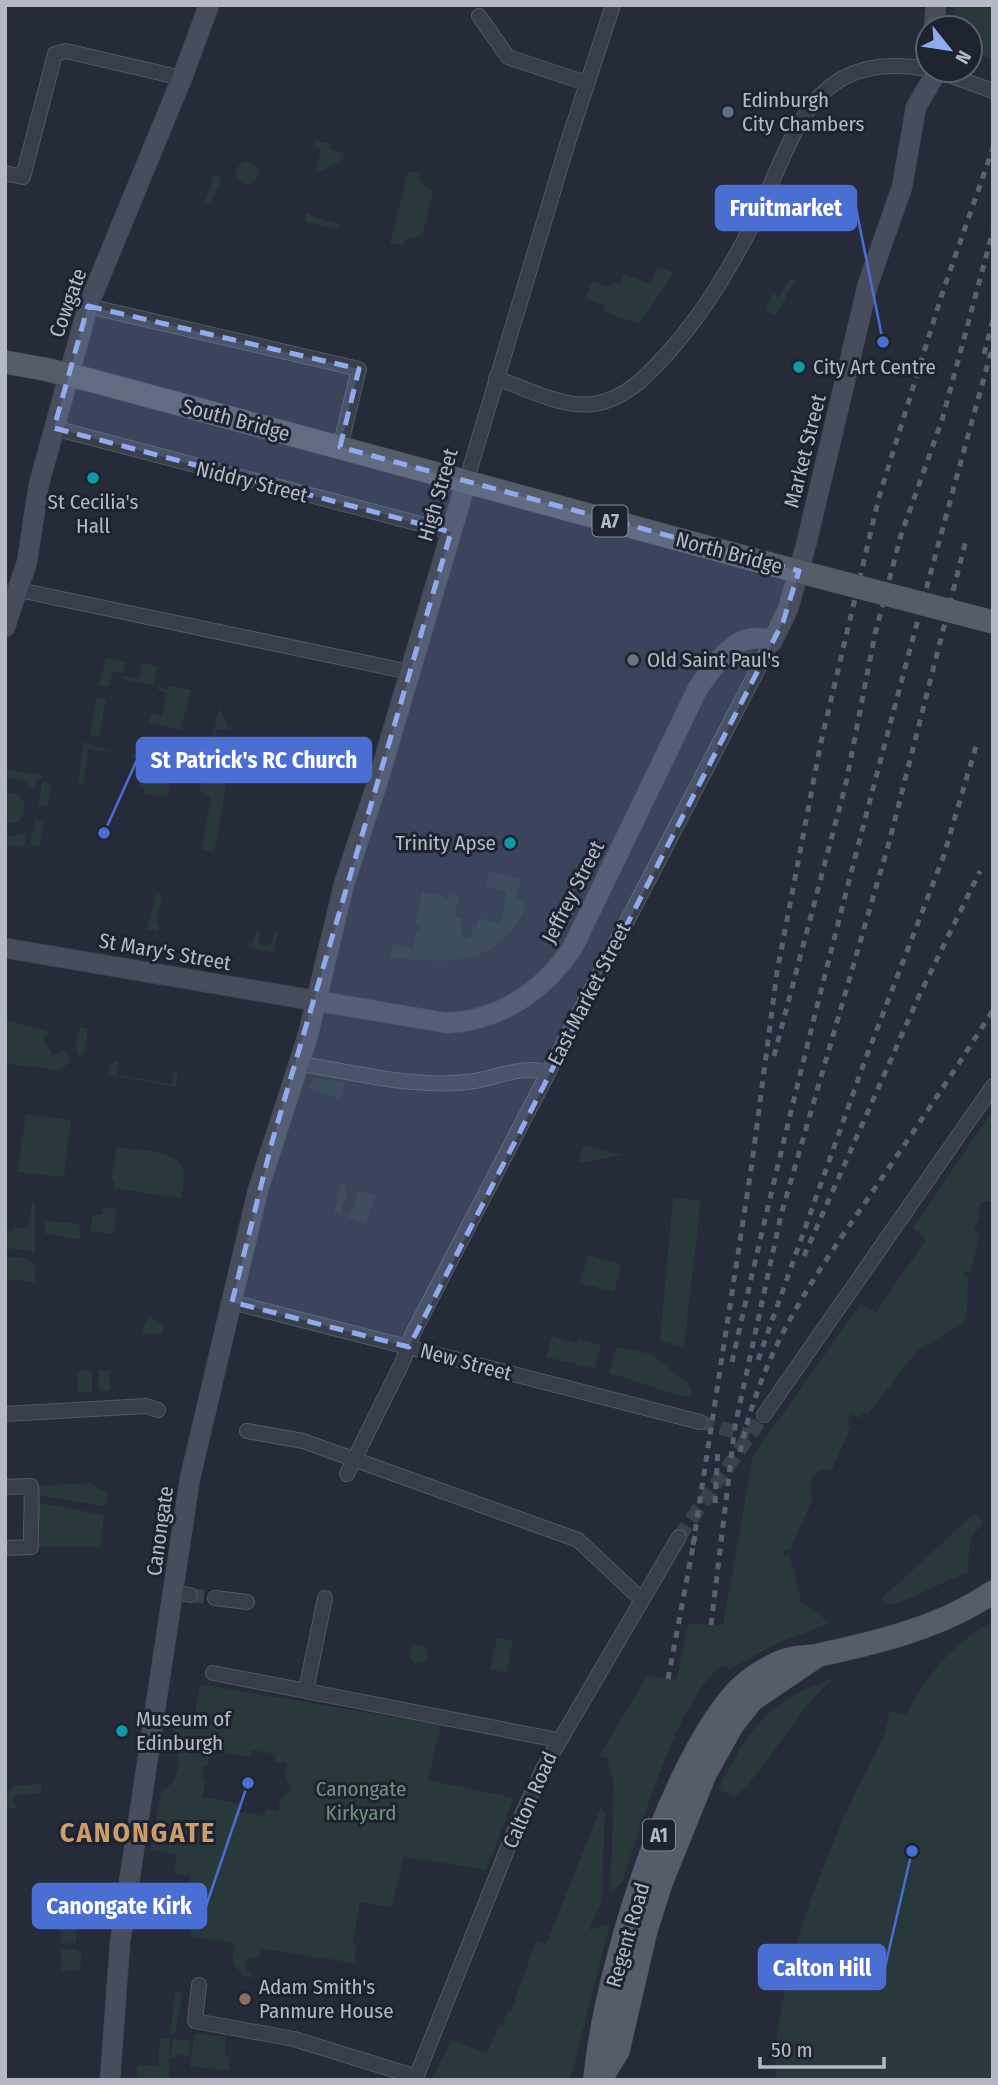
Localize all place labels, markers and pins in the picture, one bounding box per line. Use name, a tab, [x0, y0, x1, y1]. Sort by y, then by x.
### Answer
place label: Edinburgh City Chambers	[742, 87, 865, 137]
marker: Edinburgh City Chambers	[720, 104, 736, 120]
callout: Fruitmarket	[716, 186, 856, 230]
place label: City Art Centre	[813, 354, 936, 380]
marker: City Art Centre	[791, 359, 807, 375]
marker: St Cecilia's Hall	[85, 470, 101, 486]
place label: St Cecilia's Hall	[47, 489, 139, 539]
place label: Old Saint Paul's	[647, 647, 780, 673]
marker: Old Saint Paul's	[625, 652, 641, 668]
callout: St Patrick's RC Church	[137, 738, 371, 782]
place label: Trinity Apse	[395, 830, 496, 856]
marker: Trinity Apse	[502, 835, 518, 851]
place label: Museum of Edinburgh	[136, 1706, 232, 1756]
marker: Museum of Edinburgh	[114, 1723, 130, 1739]
callout: Canongate Kirk	[33, 1884, 206, 1928]
callout: Calton Hill	[759, 1945, 885, 1989]
place label: Adam Smith's Panmure House	[259, 1974, 394, 2024]
marker: Adam Smith's Panmure House	[237, 1991, 253, 2007]

